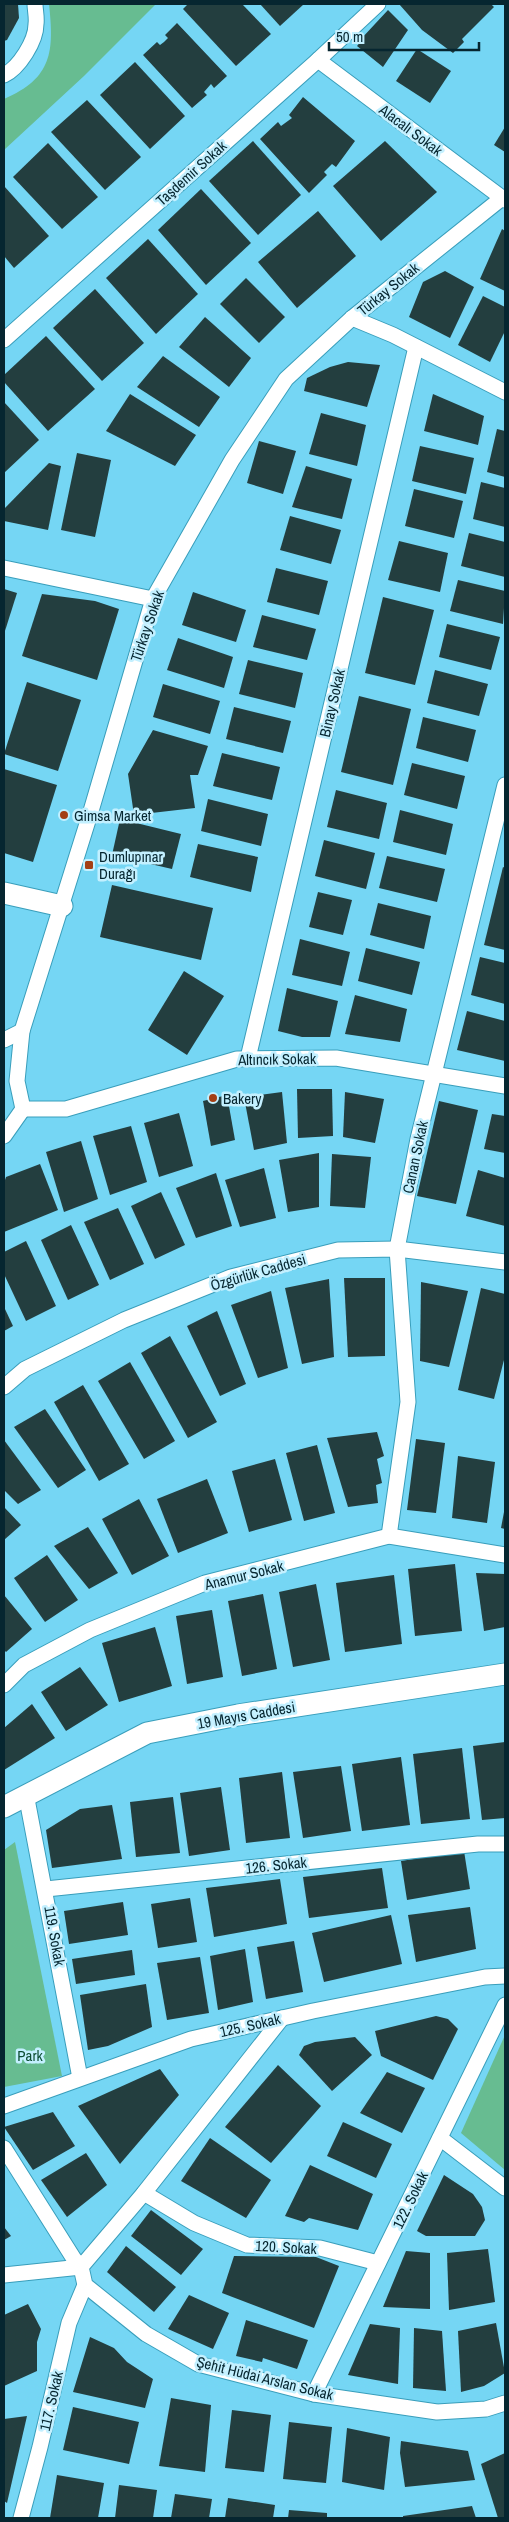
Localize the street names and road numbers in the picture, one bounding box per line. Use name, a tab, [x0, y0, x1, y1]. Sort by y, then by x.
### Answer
street label: Alacalı Sokak	[374, 99, 448, 161]
street label: Taşdemir Sokak	[151, 135, 232, 210]
street label: Türkay Sokak	[353, 257, 424, 320]
street label: Türkay Sokak	[125, 587, 169, 664]
street label: Binay Sokak	[314, 666, 350, 739]
street label: Altıncık Sokak	[237, 1048, 317, 1070]
street label: Canan Sokak	[397, 1118, 433, 1195]
street label: Özgürlük Caddesi	[208, 1248, 308, 1296]
street label: Anamur Sokak	[201, 1555, 287, 1595]
street label: 19 Mayıs Caddesi	[195, 1696, 297, 1734]
street label: 126. Sokak	[244, 1851, 309, 1879]
street label: 119. Sokak	[39, 1904, 71, 1969]
street label: 125. Sokak	[218, 2008, 283, 2042]
street label: 122. Sokak	[387, 2167, 433, 2232]
street label: 120. Sokak	[255, 2235, 318, 2259]
street label: Şehit Hüdai Arslan Sokak	[194, 2351, 336, 2405]
street label: 117. Sokak	[34, 2368, 68, 2433]

